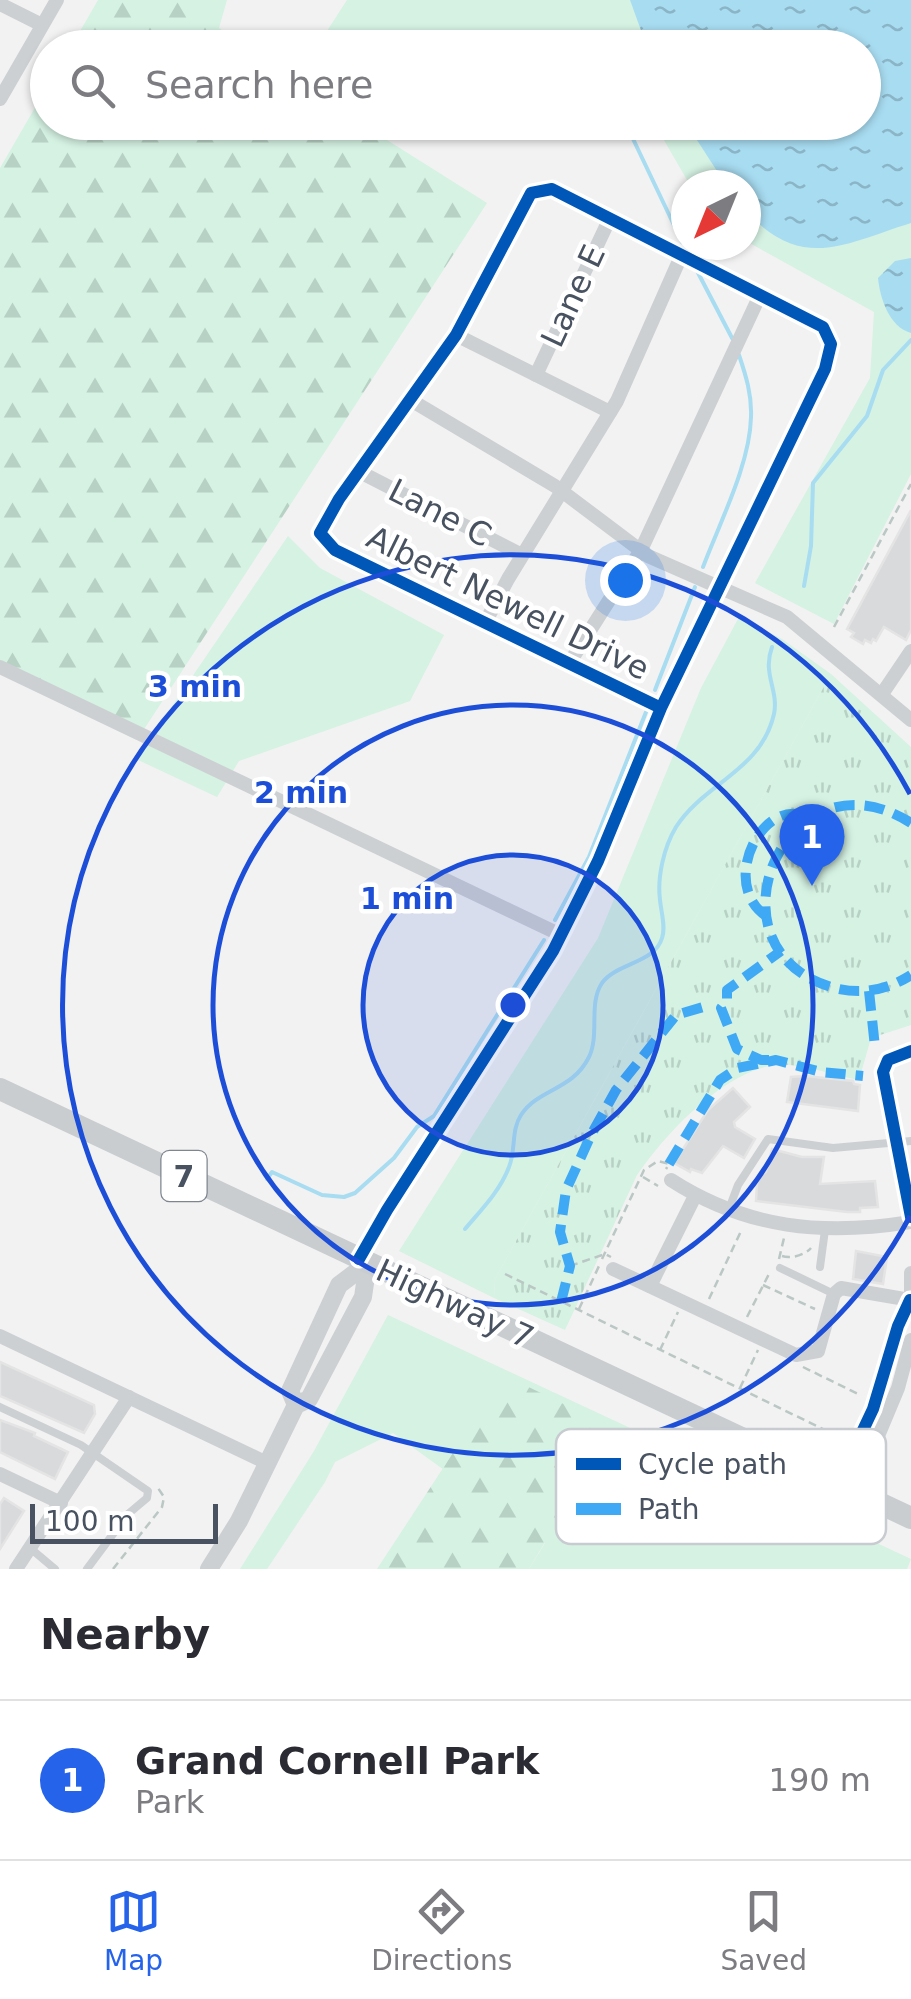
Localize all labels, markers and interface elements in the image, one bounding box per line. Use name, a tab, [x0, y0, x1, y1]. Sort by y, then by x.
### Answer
search box	[30, 30, 881, 140]
icon: search	[65, 58, 120, 113]
text: Search here	[145, 63, 373, 107]
north arrow	[671, 170, 761, 260]
street label: Lane E	[533, 239, 613, 353]
street label: Lane C	[382, 471, 498, 555]
street label: Albert Newell Drive	[361, 518, 655, 688]
your location	[600, 555, 651, 606]
text: 3 min	[148, 669, 242, 704]
text: 2 min	[254, 775, 348, 810]
pin: 1	[780, 804, 844, 886]
text: 1 min	[360, 881, 454, 916]
centre of rings	[495, 987, 531, 1023]
road number: 7	[162, 1151, 206, 1201]
street label: Highway 7	[370, 1251, 540, 1357]
legend	[556, 1429, 886, 1544]
text: Cycle path	[638, 1448, 787, 1481]
text: Path	[638, 1493, 700, 1526]
scale bar	[30, 1499, 218, 1544]
text: 100 m	[45, 1505, 135, 1538]
text: Nearby	[40, 1610, 210, 1659]
text: Grand Cornell Park	[135, 1739, 539, 1783]
text: 1	[61, 1761, 84, 1799]
text: 190 m	[769, 1761, 871, 1799]
text: Park	[135, 1783, 204, 1821]
tab: Map	[104, 1884, 163, 1977]
tab: Directions	[371, 1884, 512, 1977]
tab: Saved	[720, 1884, 807, 1977]

